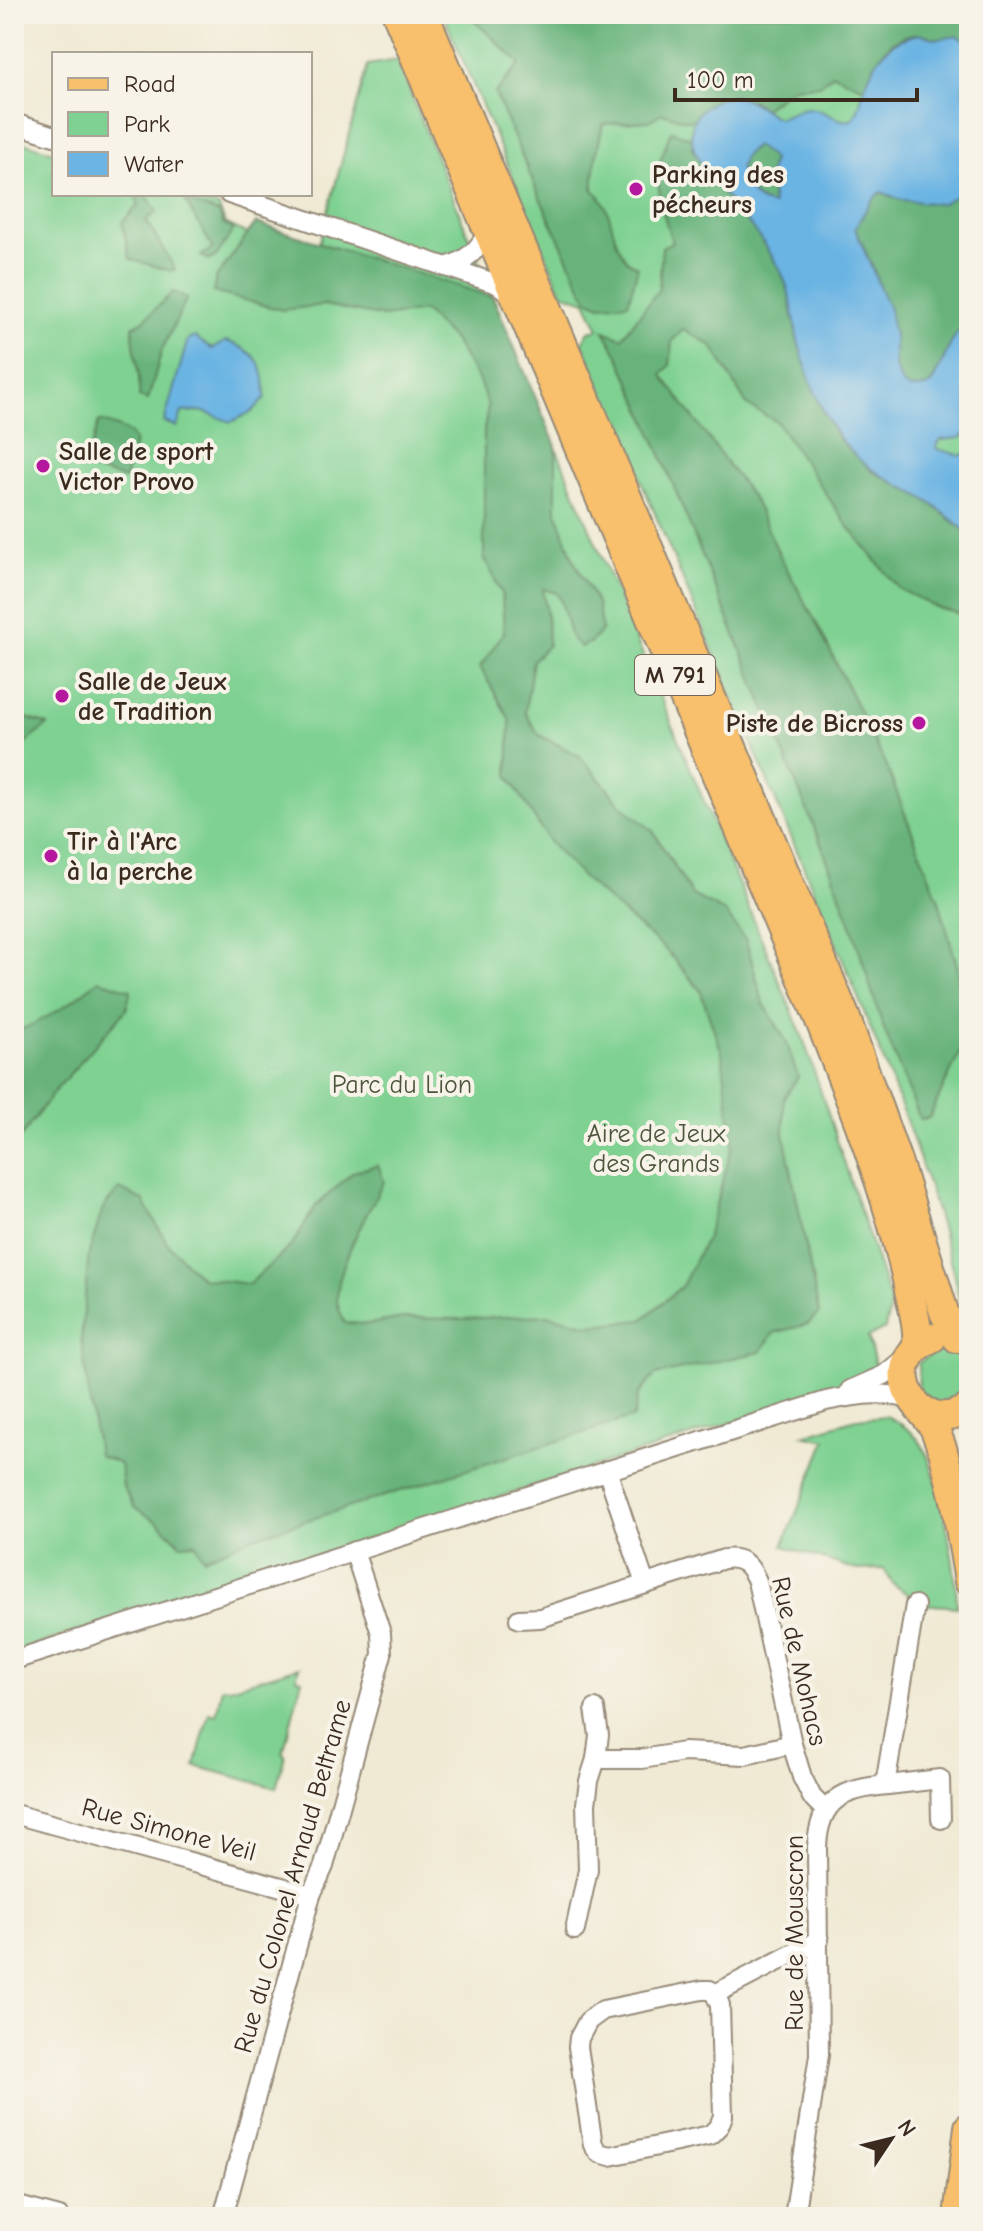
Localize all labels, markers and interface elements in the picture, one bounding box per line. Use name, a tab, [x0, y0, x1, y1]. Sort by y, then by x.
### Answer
legend	[52, 52, 312, 196]
scale bar	[675, 52, 917, 102]
text: 100 m	[687, 66, 754, 94]
text: Road	[124, 70, 176, 98]
text: Park	[124, 110, 170, 138]
text: Water	[124, 150, 184, 178]
place label: Parking des pécheurs	[652, 160, 784, 220]
marker: Parking des pécheurs	[627, 180, 645, 198]
place label: Salle de sport Victor Provo	[59, 437, 214, 497]
marker: Salle de sport Victor Provo	[34, 457, 52, 475]
road number: M 791	[635, 655, 715, 695]
place label: Salle de Jeux de Tradition	[78, 667, 227, 727]
marker: Salle de Jeux de Tradition	[53, 687, 71, 705]
place label: Piste de Bicross	[726, 709, 903, 739]
marker: Piste de Bicross	[910, 714, 928, 732]
place label: Tir à l'Arc à la perche	[67, 827, 193, 887]
marker: Tir à l'Arc à la perche	[42, 847, 60, 865]
park label: Parc du Lion	[332, 1070, 472, 1100]
park label: Aire de Jeux des Grands	[587, 1119, 726, 1179]
street label: Rue de Mohacs	[765, 1574, 833, 1749]
street label: Rue du Colonel Arnaud Beltrame	[228, 1696, 358, 2056]
street label: Rue Simone Veil	[78, 1792, 259, 1868]
street label: Rue de Mouscron	[780, 1835, 810, 2031]
north arrow	[851, 2099, 931, 2179]
text: N	[892, 2115, 921, 2141]

